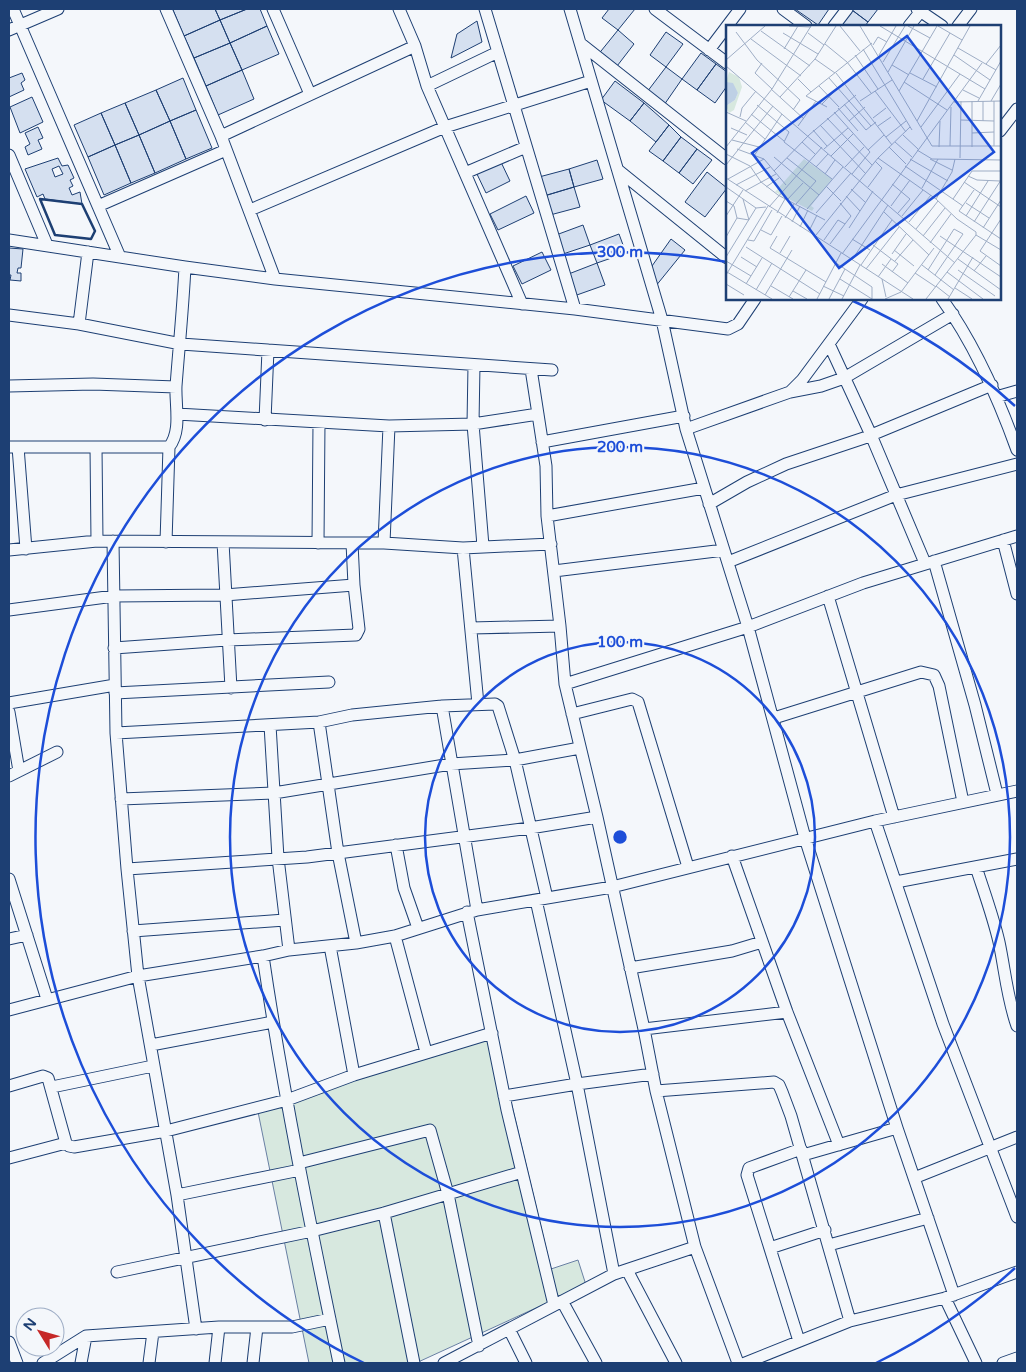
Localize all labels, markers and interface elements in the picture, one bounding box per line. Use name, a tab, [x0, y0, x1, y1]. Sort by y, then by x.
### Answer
inset map	[726, 25, 1001, 300]
text: 300 m	[597, 243, 643, 261]
text: 200 m	[597, 438, 643, 456]
text: 100 m	[597, 633, 643, 651]
centre of rings	[611, 828, 629, 846]
north arrow	[15, 1307, 65, 1357]
text: N	[20, 1315, 40, 1334]

